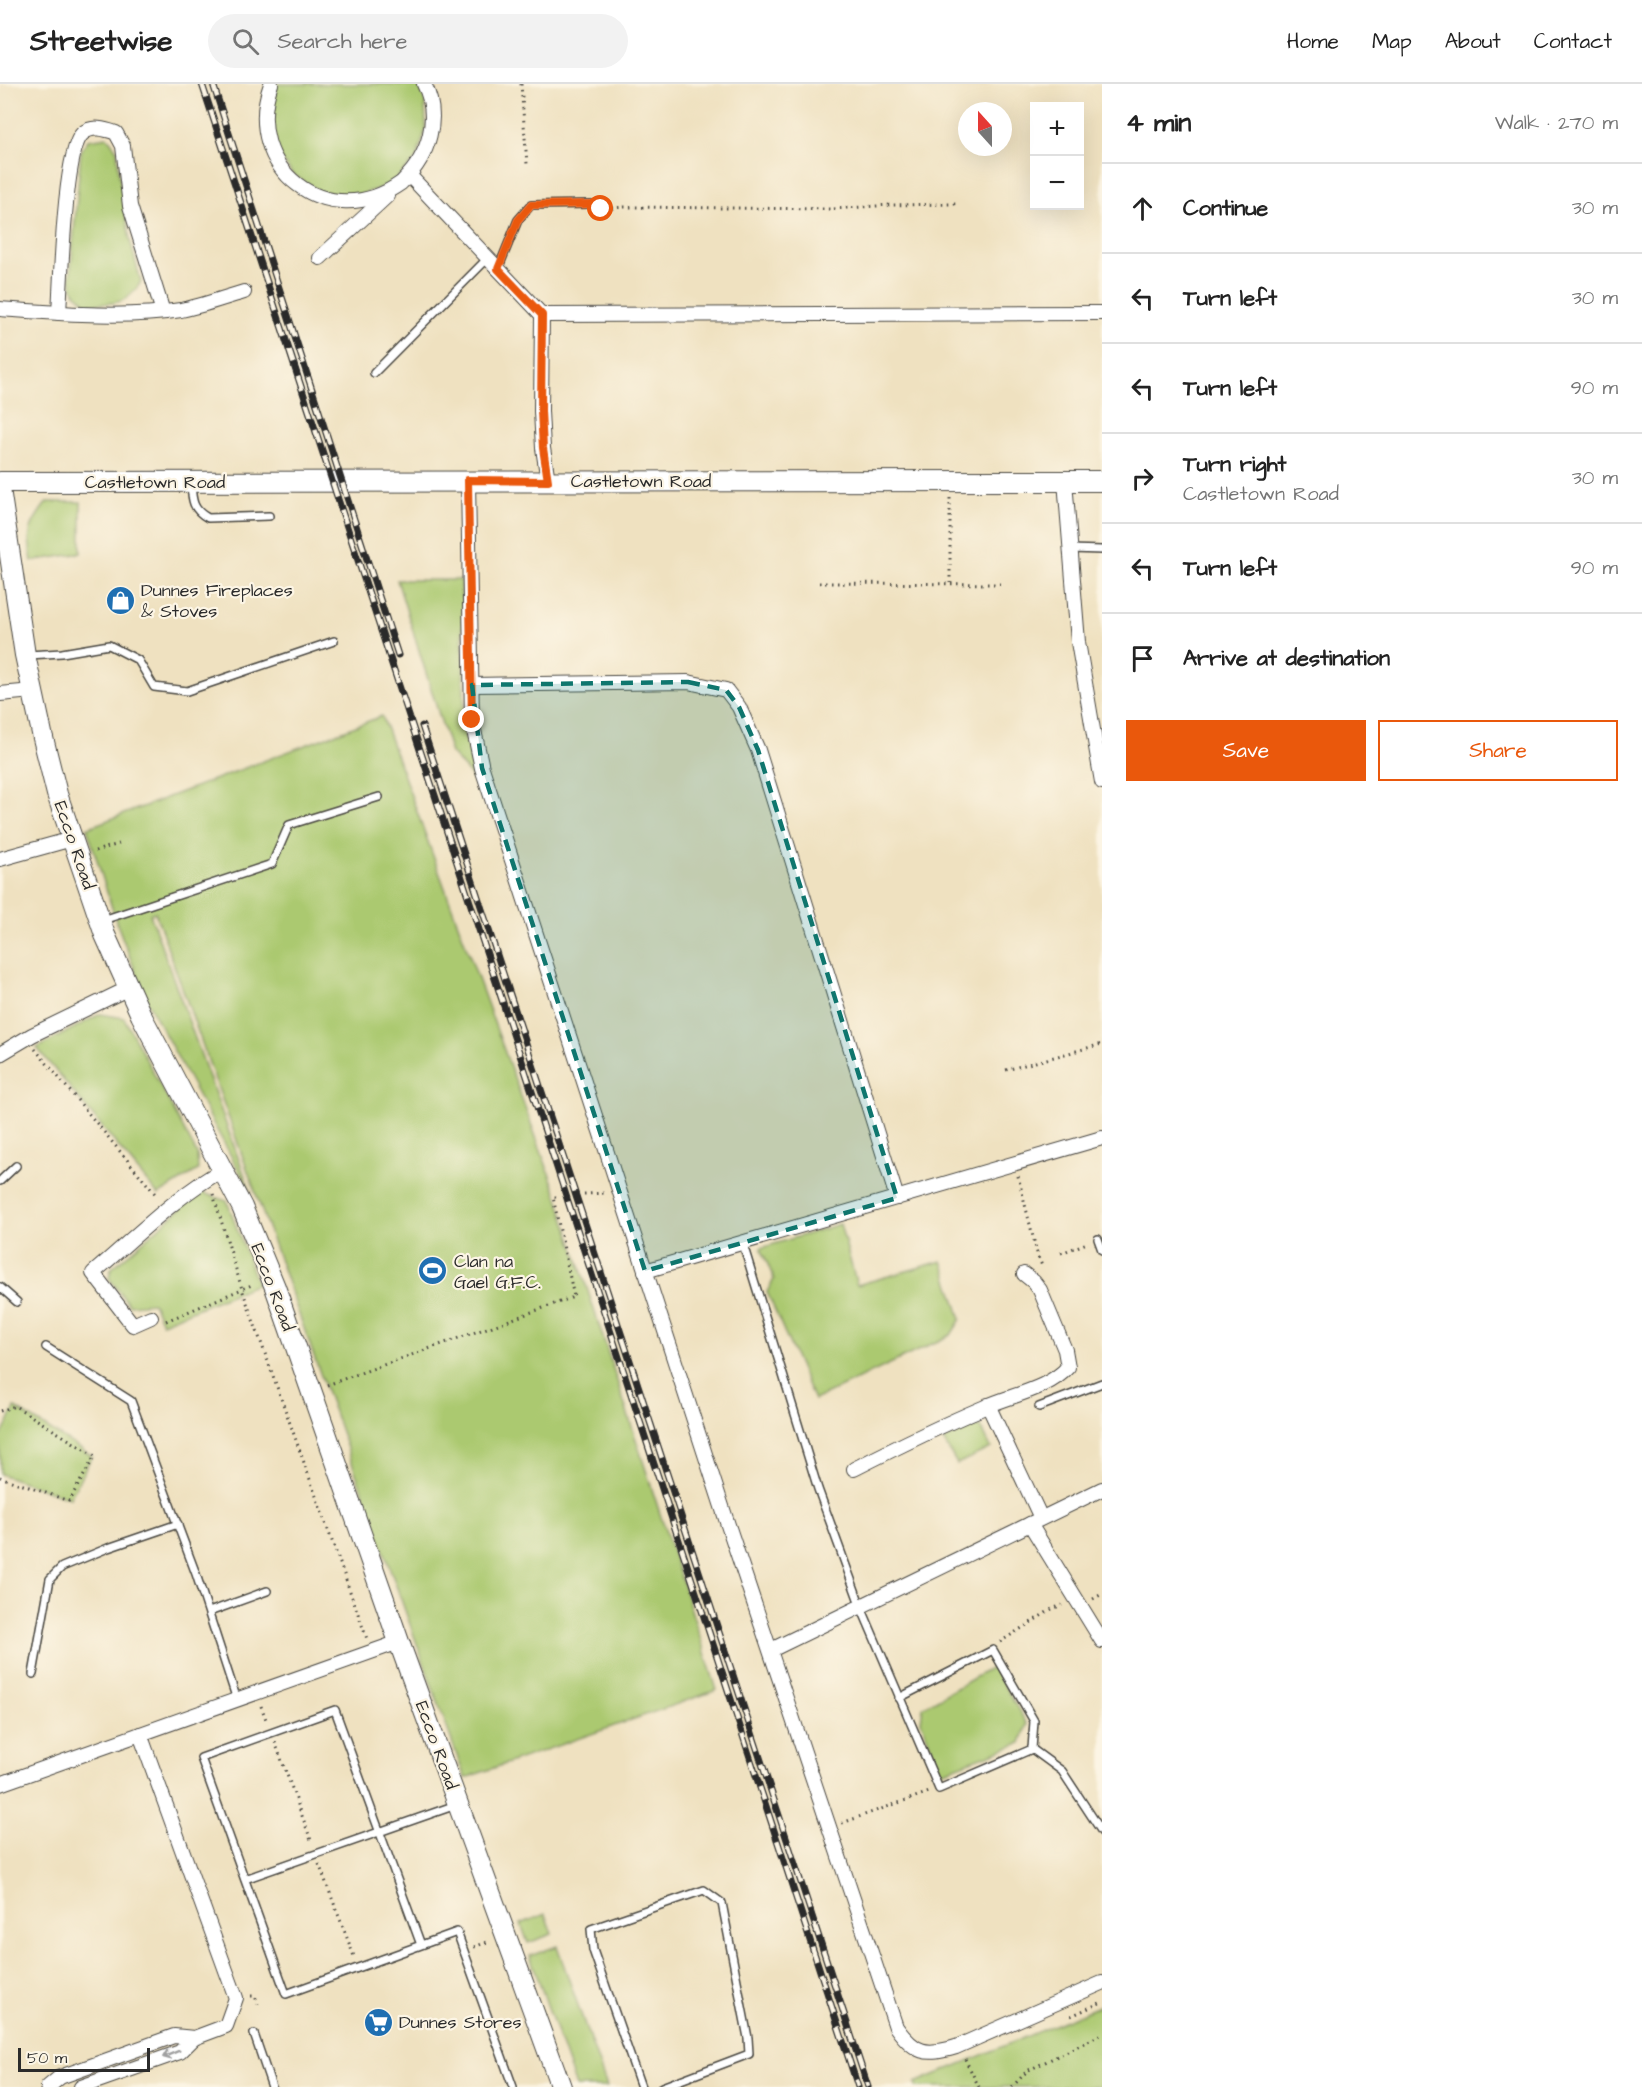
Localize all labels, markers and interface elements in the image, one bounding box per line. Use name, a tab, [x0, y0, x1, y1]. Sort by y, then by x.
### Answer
search box	[208, 14, 628, 68]
text: Streetwise	[30, 22, 172, 61]
icon: search	[229, 25, 262, 58]
text: Search here	[277, 26, 407, 57]
text: Home	[1287, 27, 1339, 56]
text: Map	[1372, 27, 1412, 56]
text: About	[1445, 27, 1501, 56]
text: Contact	[1534, 27, 1612, 56]
north arrow	[958, 102, 1012, 156]
map controls	[1030, 102, 1084, 210]
button: +	[1030, 102, 1084, 156]
text: 4 min	[1126, 105, 1191, 141]
text: Walk · 270 m	[1495, 109, 1618, 137]
button: −	[1030, 156, 1084, 210]
icon: ahead	[1126, 192, 1159, 225]
text: Continue	[1183, 193, 1268, 224]
text: 30 m	[1572, 194, 1618, 222]
route start	[587, 195, 613, 221]
icon: left	[1126, 282, 1159, 315]
text: Turn left	[1183, 283, 1277, 314]
text: 30 m	[1572, 284, 1618, 312]
icon: left	[1126, 372, 1159, 405]
text: Turn left	[1183, 373, 1277, 404]
text: 90 m	[1570, 374, 1618, 402]
text: Turn right	[1183, 449, 1286, 480]
icon: right	[1126, 462, 1159, 495]
text: 30 m	[1572, 464, 1618, 492]
street label: Castletown Road	[571, 469, 711, 494]
street label: Castletown Road	[85, 470, 225, 495]
text: Castletown Road	[1183, 480, 1339, 508]
icon: left	[1126, 552, 1159, 585]
text: Turn left	[1183, 553, 1277, 584]
text: 90 m	[1570, 554, 1618, 582]
place label: Dunnes Fireplaces & Stoves	[141, 578, 293, 624]
shop icon: Dunnes Fireplaces & Stoves	[104, 584, 136, 616]
icon: arrive	[1126, 642, 1159, 675]
text: Arrive at destination	[1183, 643, 1390, 674]
route end	[458, 706, 484, 732]
button: Save	[1126, 720, 1366, 781]
button: Share	[1378, 720, 1618, 781]
street label: Ecco Road	[48, 798, 101, 893]
street label: Ecco Road	[244, 1240, 301, 1335]
place label: Clan na Gael G.F.C.	[454, 1249, 541, 1295]
sports icon: Clan na Gael G.F.C.	[417, 1255, 449, 1287]
street label: Ecco Road	[409, 1698, 464, 1793]
supermarket icon: Dunnes Stores	[362, 2006, 394, 2038]
place label: Dunnes Stores	[399, 2010, 521, 2035]
scale bar	[18, 2045, 150, 2072]
text: 50 m	[27, 2047, 67, 2069]
one-way arrow	[163, 2049, 181, 2060]

